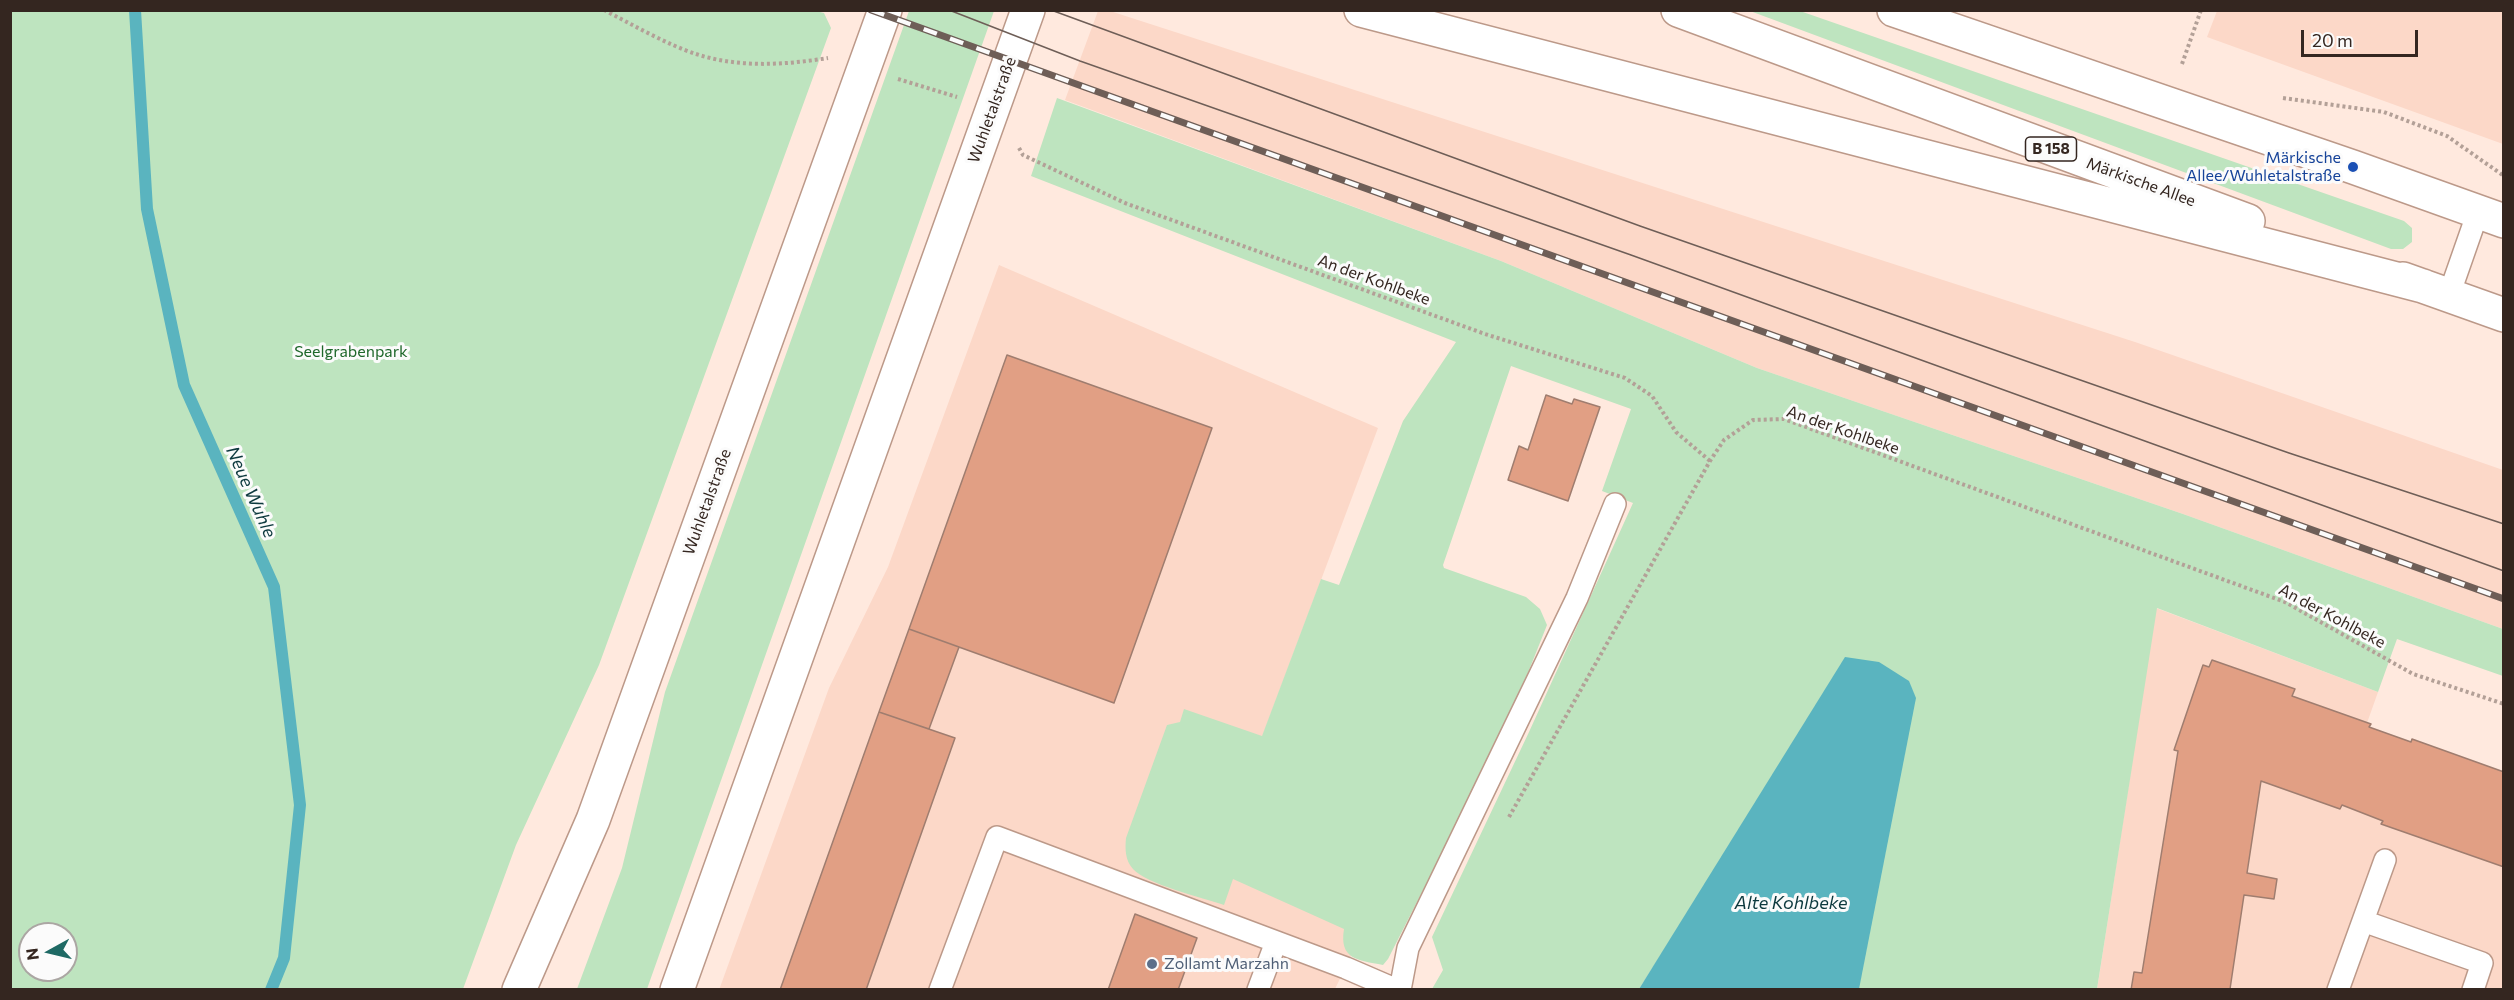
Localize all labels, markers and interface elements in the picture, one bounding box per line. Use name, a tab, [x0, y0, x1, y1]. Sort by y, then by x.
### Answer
scale bar	[2304, 18, 2421, 56]
text: 20 m	[2312, 29, 2353, 51]
street label: Wuhletalstraße	[964, 54, 1020, 166]
road number: B 158	[2026, 137, 2076, 161]
place label: Märkische Allee/Wuhletalstraße	[2186, 148, 2341, 186]
street label: Märkische Allee	[2084, 153, 2198, 211]
marker: Märkische Allee/Wuhletalstraße	[2346, 160, 2360, 174]
street label: An der Kohlbeke	[1315, 251, 1433, 309]
park label: Seelgrabenpark	[294, 342, 408, 362]
street label: An der Kohlbeke	[1784, 402, 1902, 458]
water label: Neue Wuhle	[221, 443, 281, 541]
street label: Wuhletalstraße	[679, 446, 735, 558]
street label: An der Kohlbeke	[2275, 580, 2389, 652]
water label: Alte Kohlbeke	[1734, 892, 1848, 914]
north arrow	[18, 922, 78, 982]
text: N	[21, 947, 42, 962]
place label: Zollamt Marzahn	[1164, 954, 1289, 974]
marker: Zollamt Marzahn	[1145, 957, 1159, 971]

